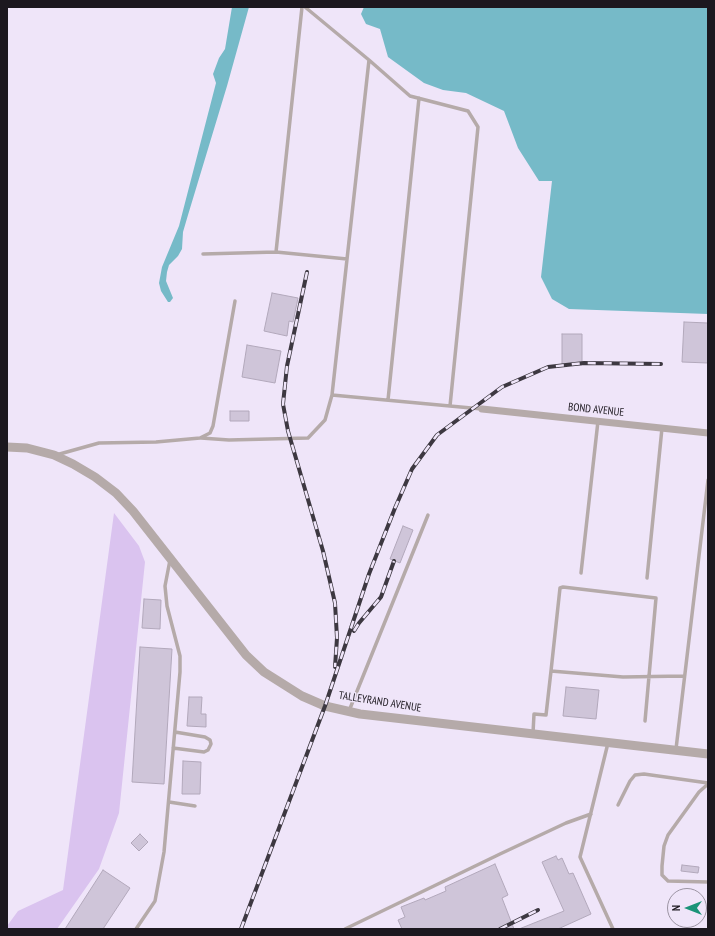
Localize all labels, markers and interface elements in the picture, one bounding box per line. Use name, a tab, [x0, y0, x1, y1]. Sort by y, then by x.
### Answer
street label: BOND AVENUE	[567, 400, 625, 420]
street label: TALLEYRAND AVENUE	[338, 689, 422, 715]
north arrow	[667, 888, 707, 928]
text: N	[669, 905, 683, 911]

